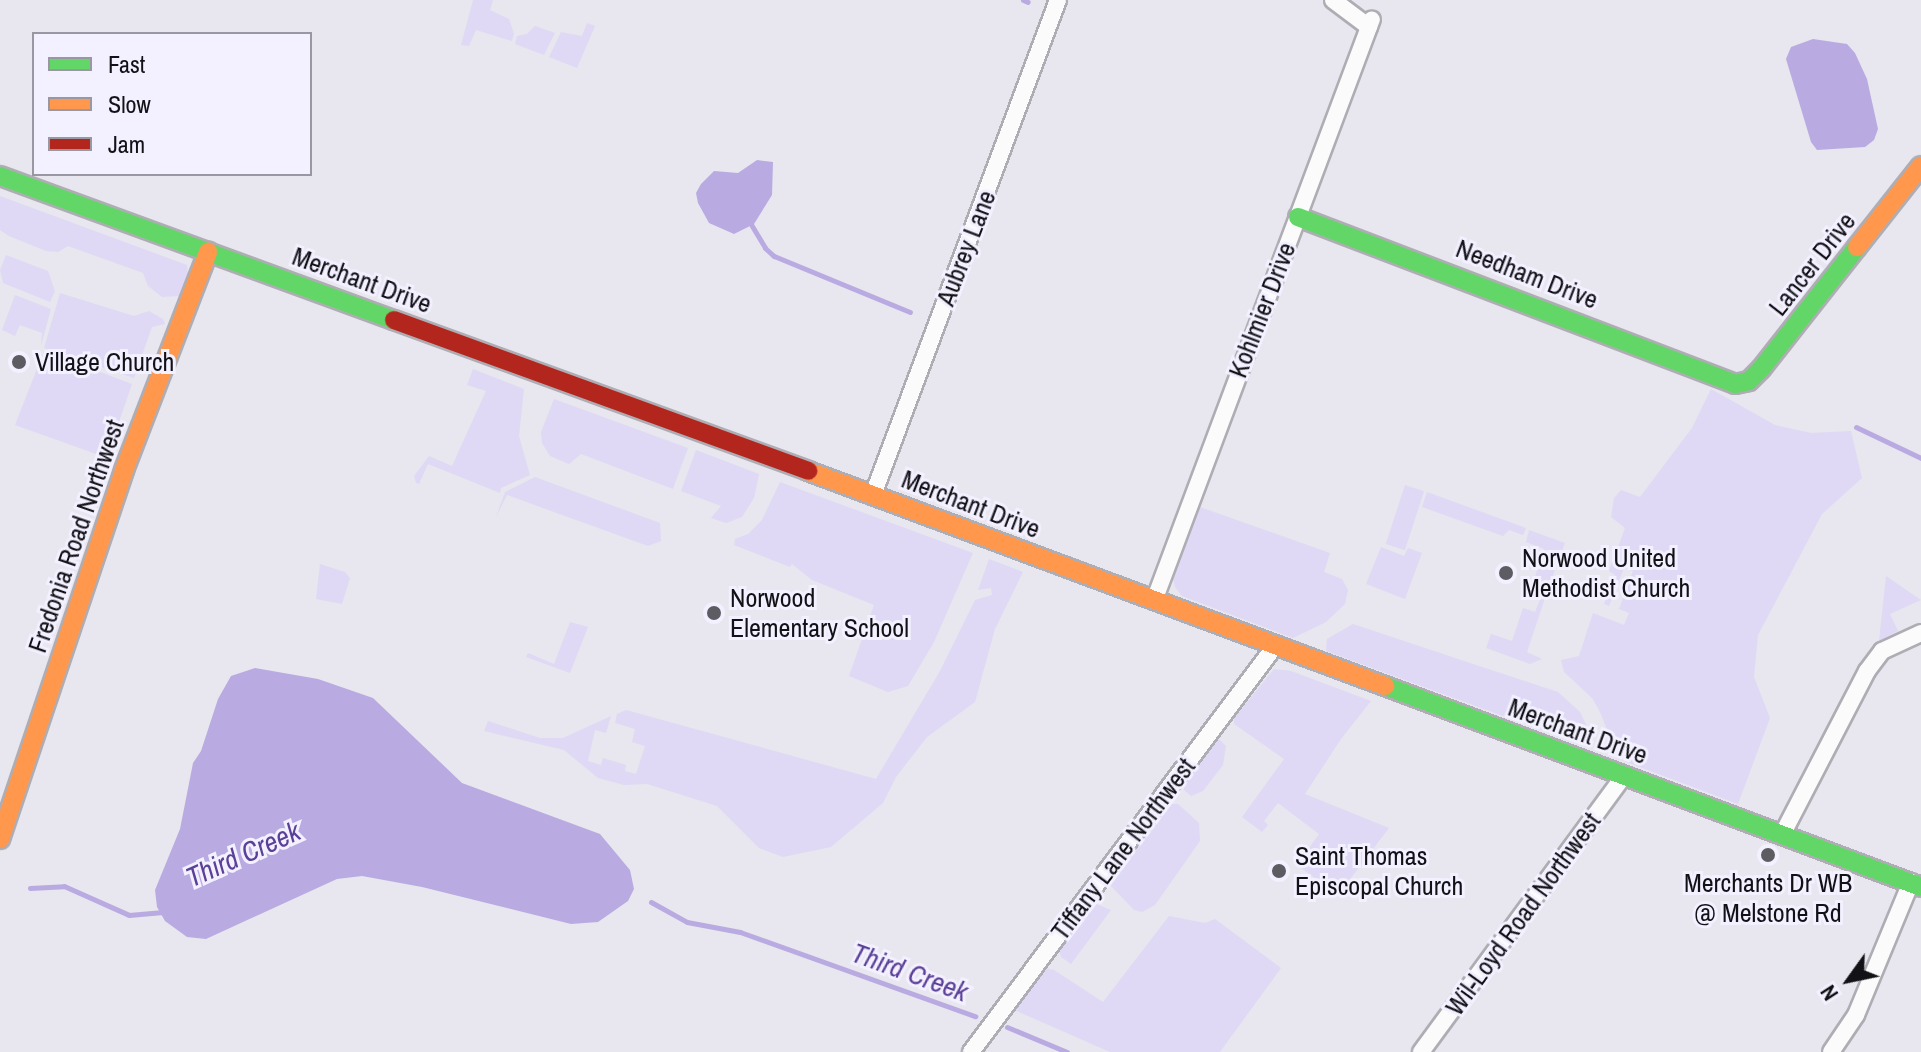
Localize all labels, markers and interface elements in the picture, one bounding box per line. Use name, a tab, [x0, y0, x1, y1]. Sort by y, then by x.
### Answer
legend	[32, 32, 312, 176]
text: Fast	[108, 48, 145, 80]
text: Slow	[108, 88, 151, 120]
text: Jam	[108, 128, 145, 160]
street label: Aubrey Lane	[930, 186, 1002, 310]
street label: Lancer Drive	[1762, 206, 1862, 322]
street label: Needham Drive	[1452, 233, 1602, 315]
street label: Kohlmier Drive	[1222, 238, 1302, 382]
street label: Merchant Drive	[288, 240, 436, 320]
place label: Village Church	[35, 346, 174, 378]
marker: Village Church	[10, 353, 28, 371]
street label: Fredonia Road Northwest	[22, 416, 130, 656]
street label: Merchant Drive	[897, 463, 1045, 545]
place label: Norwood United Methodist Church	[1522, 542, 1690, 604]
marker: Norwood United Methodist Church	[1497, 564, 1515, 582]
place label: Norwood Elementary School	[730, 582, 909, 644]
marker: Norwood Elementary School	[705, 604, 723, 622]
street label: Merchant Drive	[1504, 691, 1652, 771]
street label: Tiffany Lane Northwest	[1044, 752, 1202, 946]
street label: Wil-Loyd Road Northwest	[1439, 807, 1607, 1021]
water label: Third Creek	[181, 814, 305, 894]
place label: Saint Thomas Episcopal Church	[1295, 840, 1463, 902]
marker: Merchants Dr WB @ Melstone Rd	[1759, 846, 1777, 864]
marker: Saint Thomas Episcopal Church	[1270, 862, 1288, 880]
place label: Merchants Dr WB @ Melstone Rd	[1684, 867, 1852, 928]
water label: Third Creek	[847, 935, 973, 1009]
north arrow	[1809, 940, 1889, 1020]
text: N	[1813, 979, 1845, 1007]

